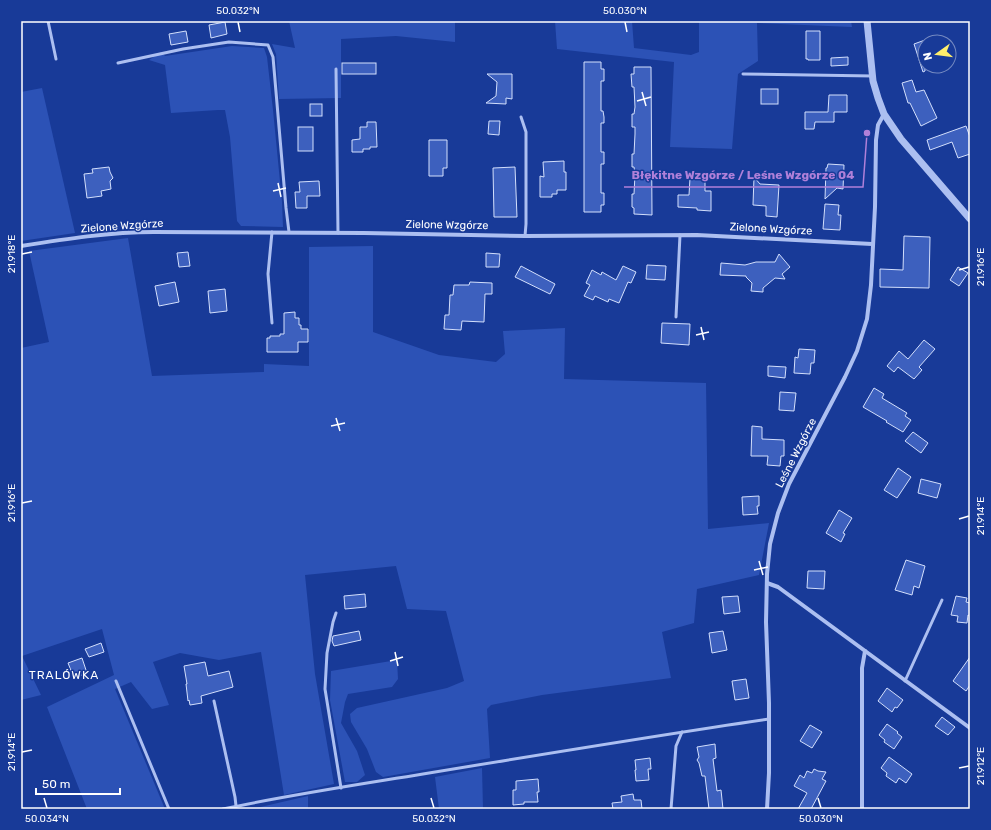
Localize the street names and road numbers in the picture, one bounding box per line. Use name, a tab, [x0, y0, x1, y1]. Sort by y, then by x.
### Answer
street label: Zielone Wzgórze	[80, 217, 164, 235]
street label: Zielone Wzgórze	[405, 218, 489, 232]
street label: Zielone Wzgórze	[729, 220, 813, 238]
street label: Leśne Wzgórze	[773, 416, 819, 490]

